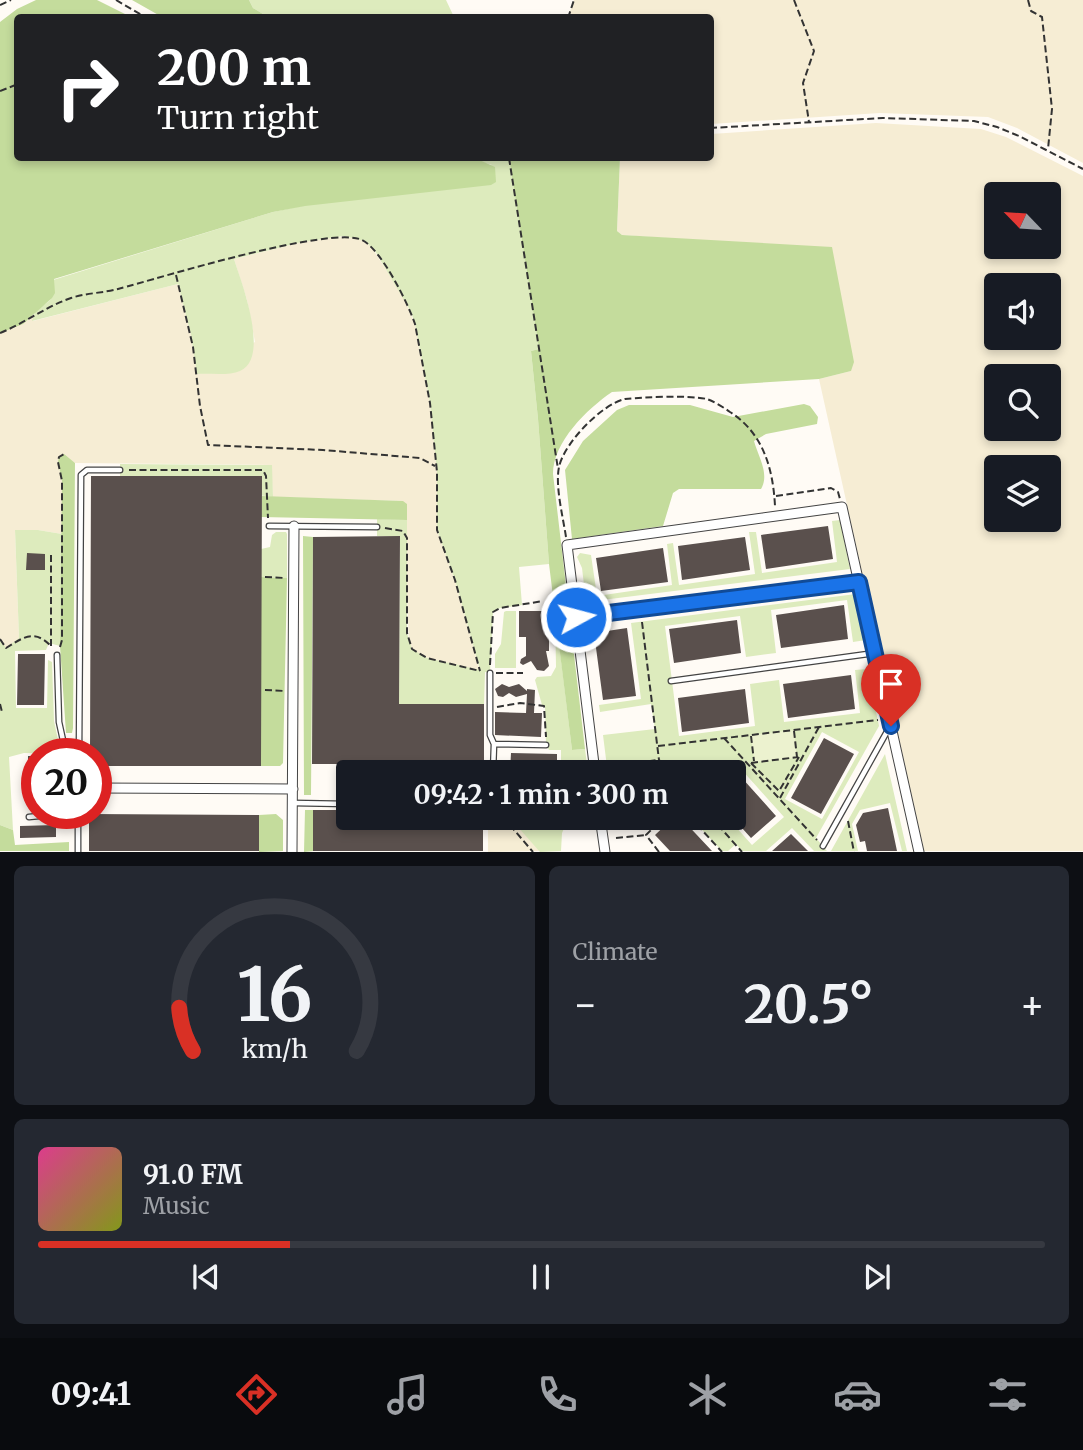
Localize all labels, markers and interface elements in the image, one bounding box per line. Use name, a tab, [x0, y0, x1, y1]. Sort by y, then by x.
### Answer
text: 200 m	[157, 37, 311, 98]
icon: right	[42, 42, 133, 133]
text: Turn right	[157, 98, 319, 138]
north arrow	[984, 182, 1060, 259]
map controls	[984, 182, 1061, 532]
button: sound	[984, 273, 1061, 350]
button: search	[984, 364, 1061, 441]
button: layers	[984, 455, 1061, 532]
position arrow	[539, 580, 613, 654]
pin	[861, 654, 921, 726]
icon: arrive	[872, 665, 910, 703]
speed limit sign: 20	[21, 738, 112, 829]
text: 09:42 · 1 min · 300 m	[414, 778, 668, 811]
text: Climate	[573, 937, 658, 966]
text: 16	[236, 950, 312, 1042]
text: 20.5°	[744, 972, 874, 1037]
text: −	[573, 981, 598, 1028]
text: +	[1020, 981, 1045, 1028]
text: km/h	[241, 1033, 307, 1065]
text: 91.0 FM	[143, 1158, 243, 1191]
text: Music	[143, 1191, 210, 1220]
icon: previous	[187, 1258, 225, 1296]
icon: pause	[522, 1258, 560, 1296]
icon: next	[858, 1258, 896, 1296]
icon: directions	[232, 1370, 281, 1419]
icon: music	[383, 1370, 432, 1419]
icon: phone	[533, 1370, 582, 1419]
icon: climate	[683, 1370, 732, 1419]
icon: car	[833, 1370, 882, 1419]
icon: filters	[983, 1370, 1032, 1419]
text: 09:41	[51, 1374, 131, 1414]

